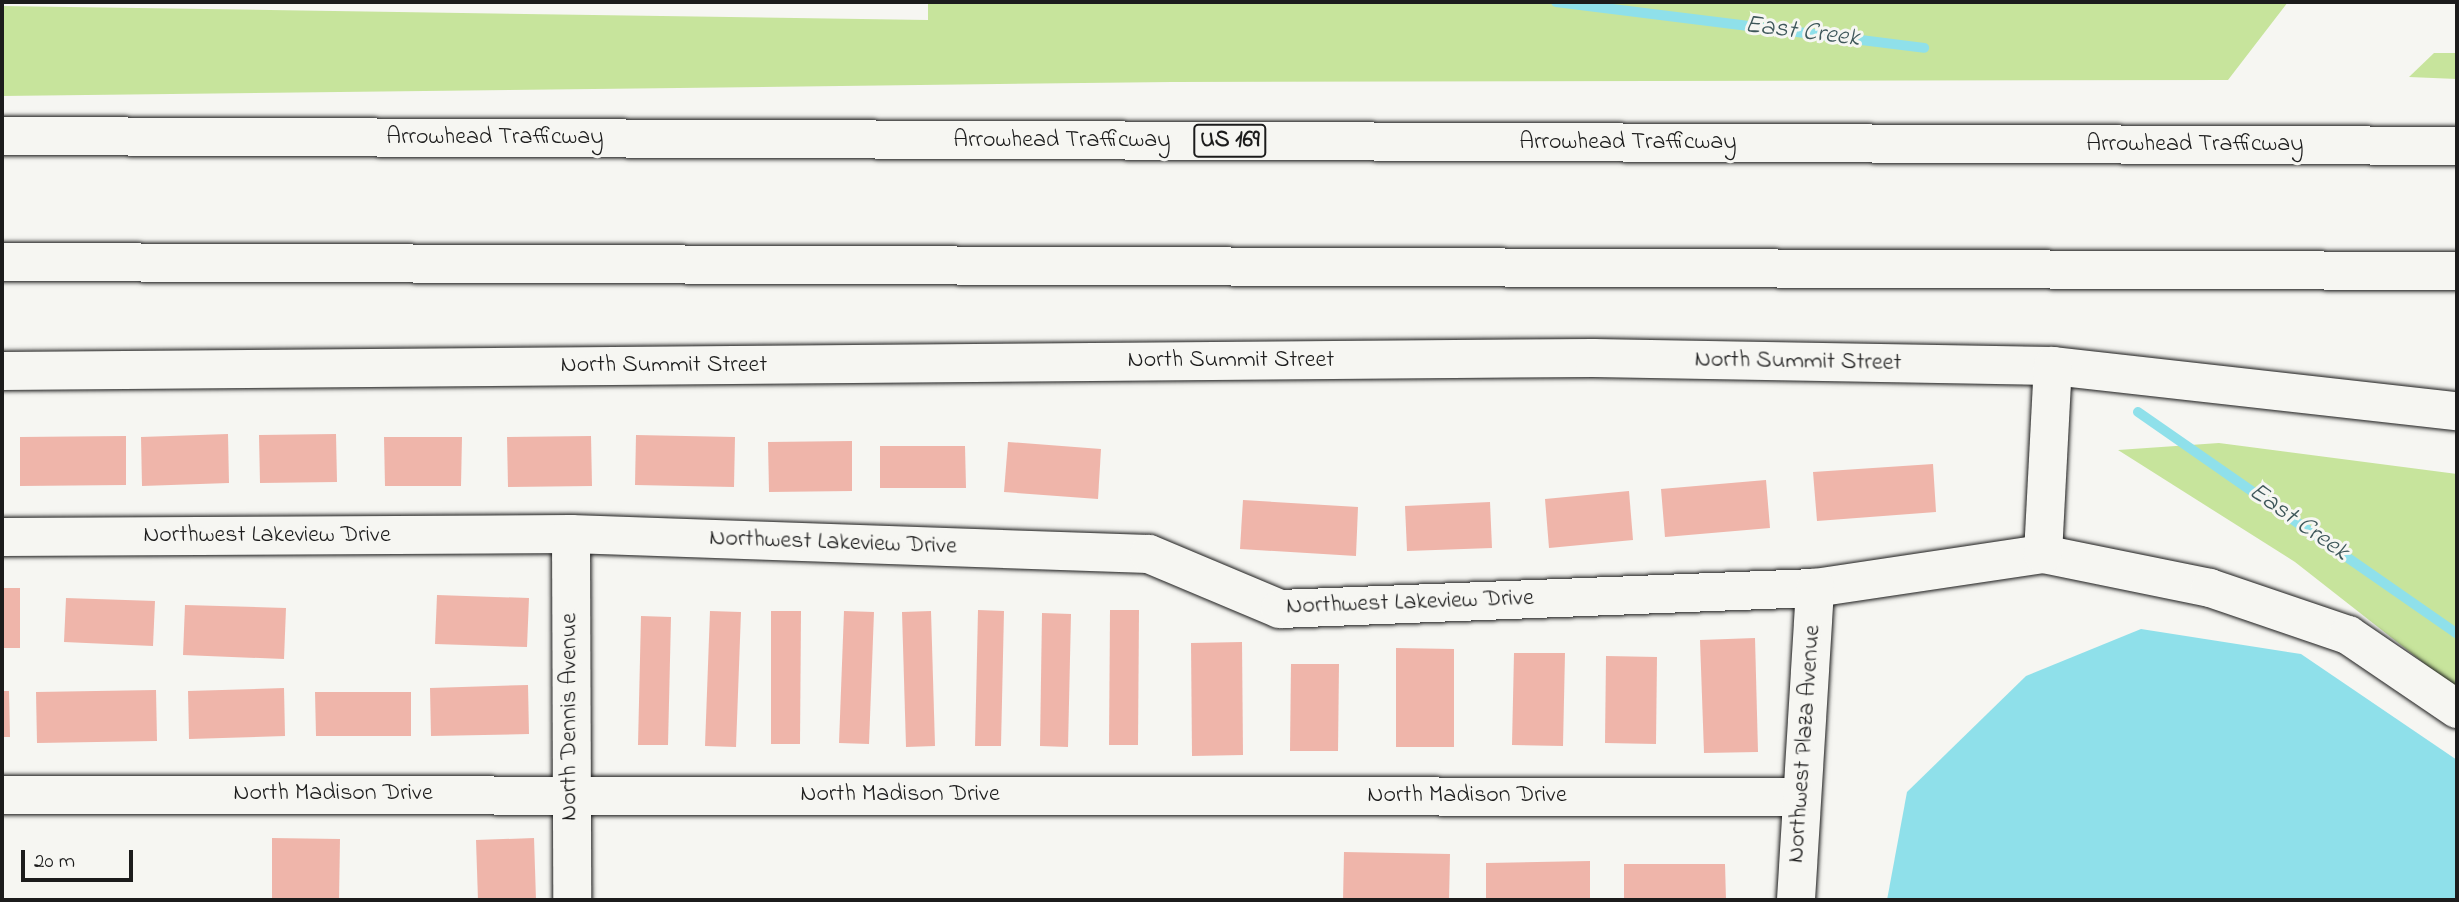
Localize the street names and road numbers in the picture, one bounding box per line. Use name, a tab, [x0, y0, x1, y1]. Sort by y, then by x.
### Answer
road number: US 169	[1193, 122, 1267, 160]
street label: Arrowhead Trafficway	[386, 124, 604, 152]
street label: Arrowhead Trafficway	[953, 127, 1171, 155]
street label: Arrowhead Trafficway	[1519, 129, 1737, 157]
street label: Arrowhead Trafficway	[2086, 131, 2304, 159]
street label: North Summit Street	[1694, 346, 1902, 378]
street label: North Summit Street	[1128, 347, 1334, 375]
street label: North Summit Street	[561, 352, 767, 380]
street label: Northwest Lakeview Drive	[143, 522, 391, 550]
street label: Northwest Lakeview Drive	[709, 524, 957, 562]
street label: Northwest Lakeview Drive	[1286, 584, 1534, 622]
street label: North Dennis Avenue	[556, 613, 584, 821]
street label: Northwest Plaza Avenue	[1782, 624, 1828, 864]
street label: North Madison Drive	[233, 780, 433, 808]
street label: North Madison Drive	[800, 781, 1000, 809]
street label: North Madison Drive	[1367, 782, 1567, 810]

